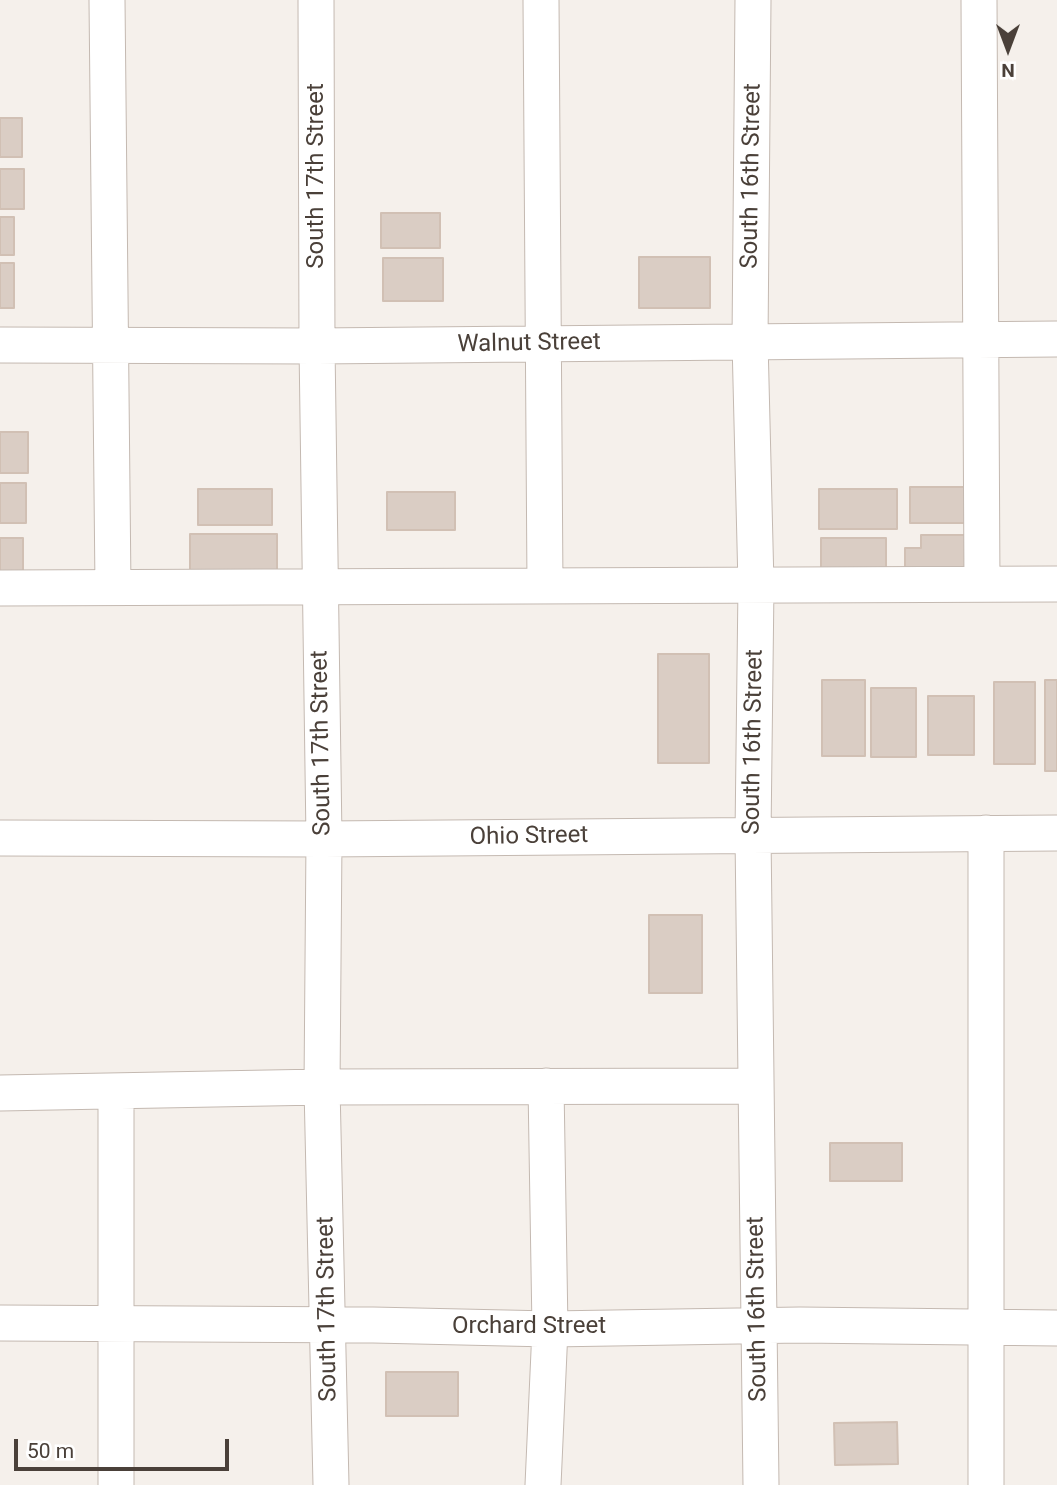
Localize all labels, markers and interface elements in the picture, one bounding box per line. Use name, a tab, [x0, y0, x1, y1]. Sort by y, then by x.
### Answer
north arrow	[973, 14, 1043, 84]
text: N	[1001, 59, 1015, 82]
street label: South 17th Street	[303, 83, 331, 269]
street label: South 16th Street	[736, 83, 768, 269]
street label: Walnut Street	[457, 328, 601, 360]
street label: South 16th Street	[738, 649, 770, 835]
street label: South 17th Street	[306, 650, 338, 836]
street label: Ohio Street	[469, 822, 589, 852]
street label: South 17th Street	[312, 1216, 344, 1402]
street label: South 16th Street	[742, 1216, 774, 1402]
street label: Orchard Street	[452, 1313, 606, 1341]
scale bar	[18, 1426, 233, 1470]
text: 50 m	[27, 1439, 74, 1463]

